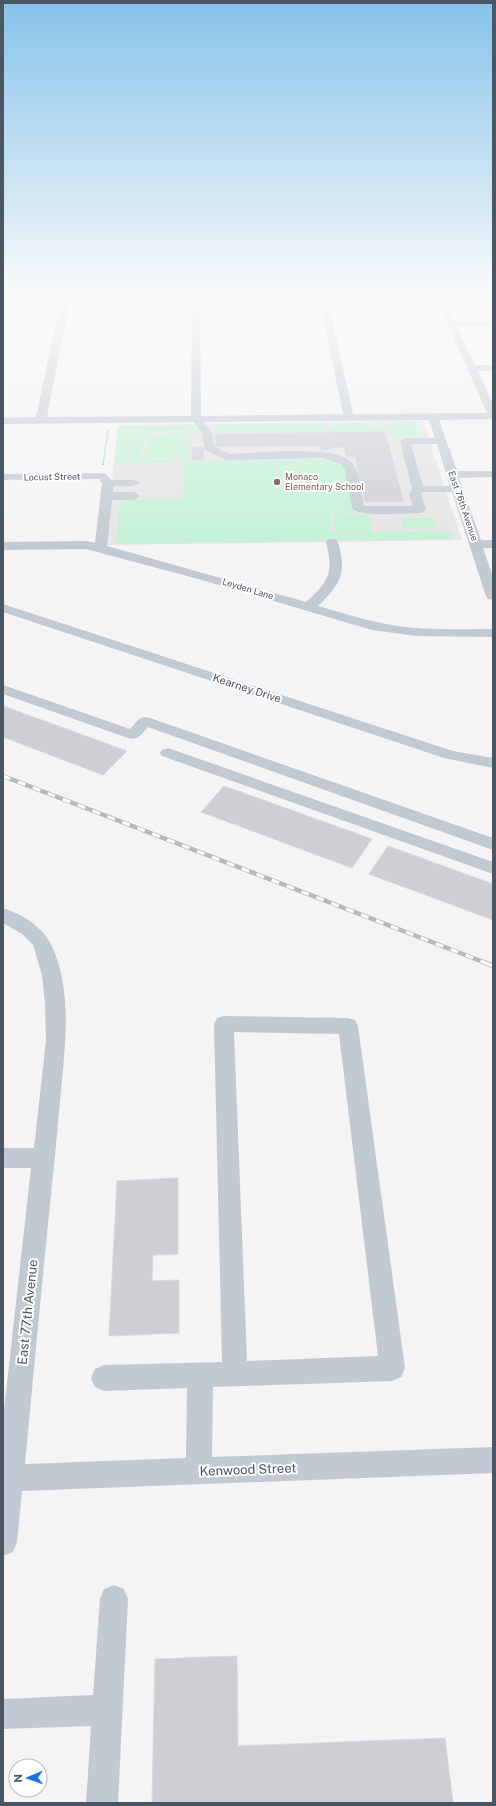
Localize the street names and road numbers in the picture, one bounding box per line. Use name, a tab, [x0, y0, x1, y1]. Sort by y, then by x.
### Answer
street label: East 76th Avenue	[446, 469, 481, 542]
street label: Locust Street	[24, 470, 81, 482]
street label: Leyden Lane	[221, 576, 275, 602]
street label: Kearney Drive	[211, 671, 283, 705]
street label: East 77th Avenue	[15, 1259, 40, 1365]
street label: Kenwood Street	[199, 1460, 297, 1479]

